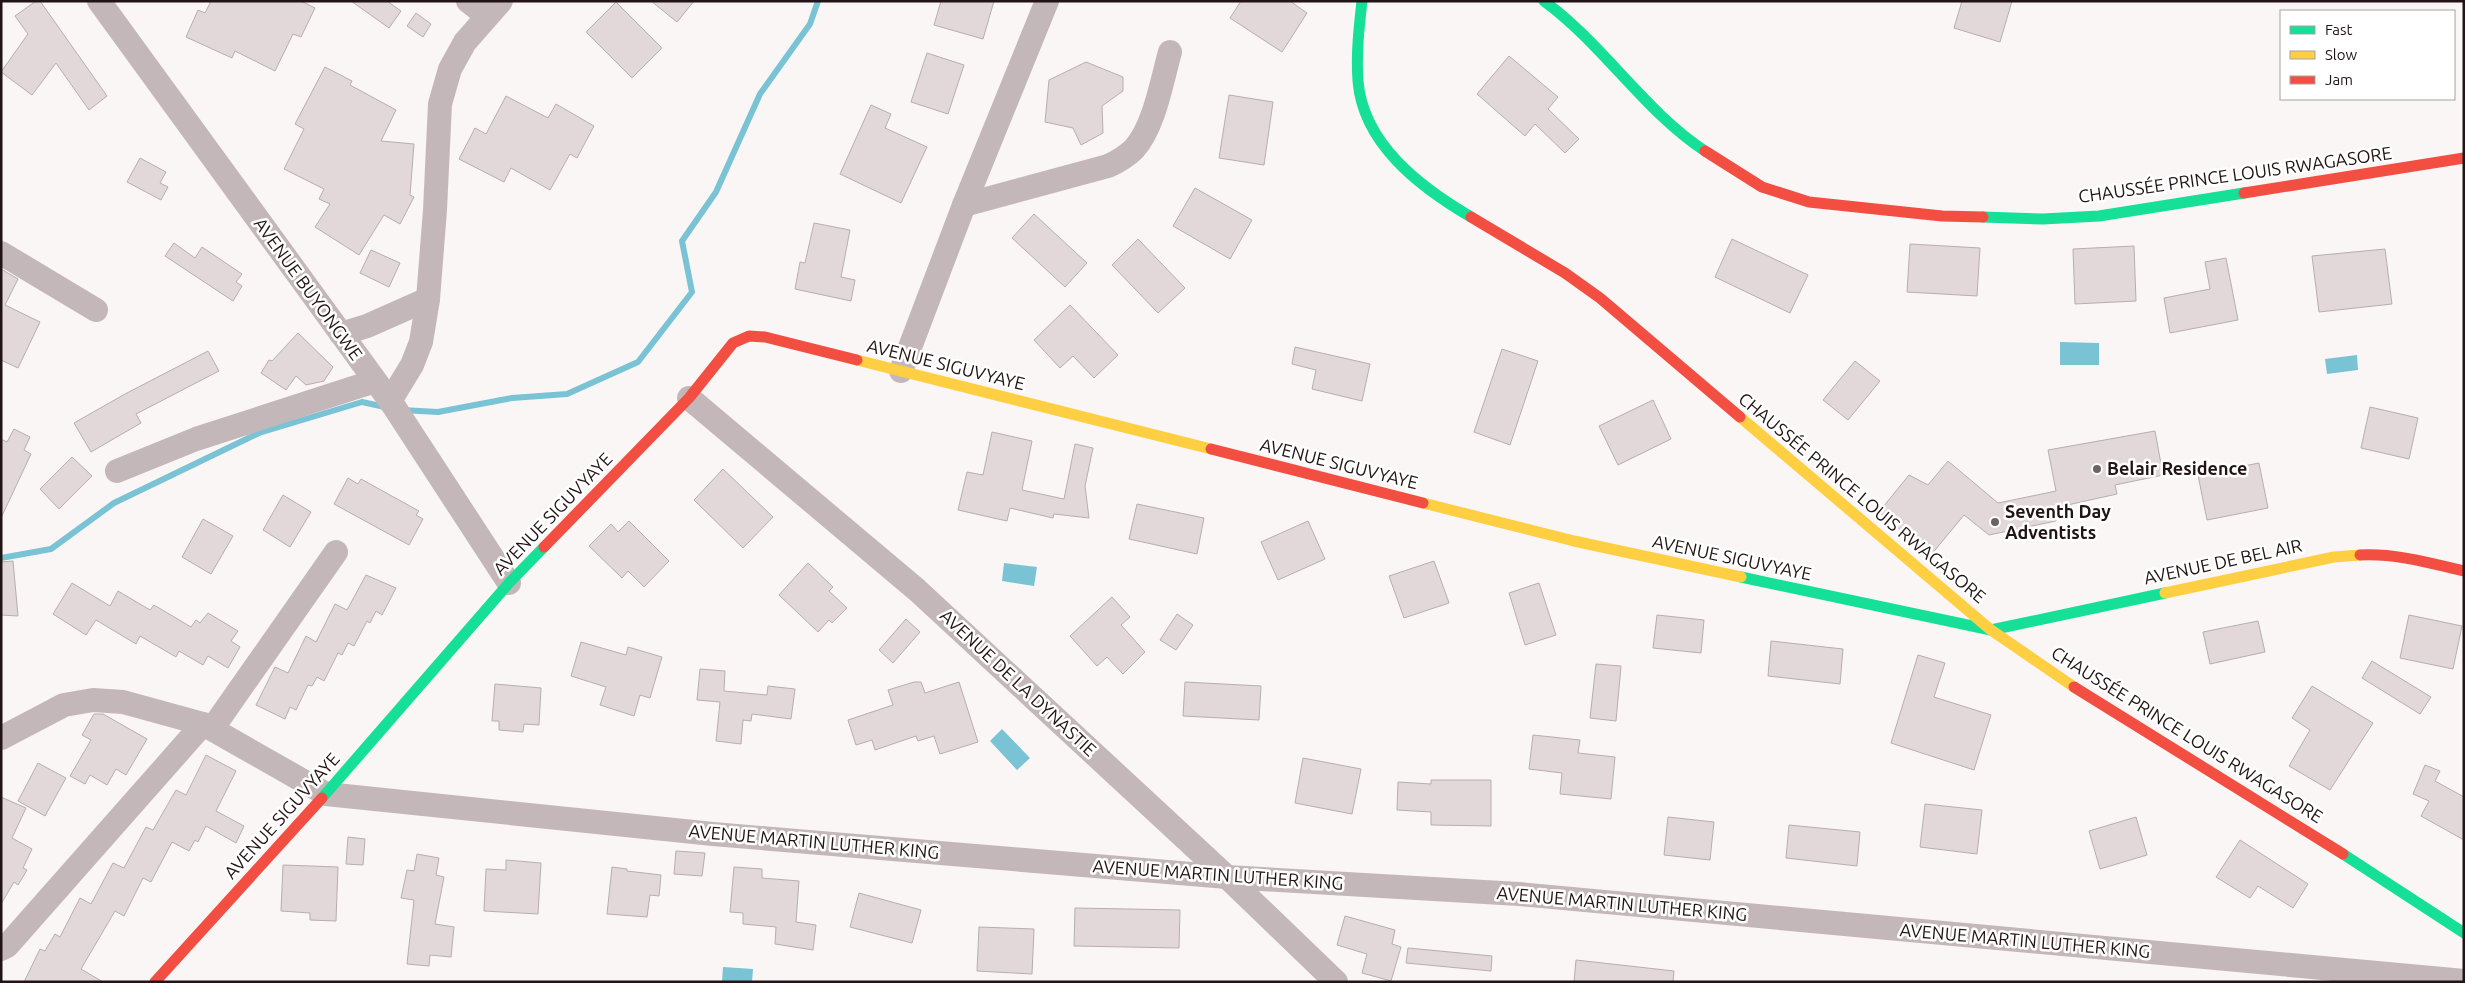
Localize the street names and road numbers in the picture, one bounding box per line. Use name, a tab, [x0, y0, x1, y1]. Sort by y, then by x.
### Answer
street label: CHAUSSÉE PRINCE LOUIS RWAGASORE	[2077, 141, 2393, 206]
street label: AVENUE BUYONGWE	[251, 213, 367, 363]
street label: AVENUE SIGUVYAYE	[865, 335, 1027, 393]
street label: CHAUSSÉE PRINCE LOUIS RWAGASORE	[1735, 387, 1991, 607]
street label: AVENUE SIGUVYAYE	[1258, 434, 1420, 492]
street label: AVENUE SIGUVYAYE	[489, 448, 616, 579]
street label: AVENUE SIGUVYAYE	[1651, 530, 1814, 584]
street label: AVENUE DE BEL AIR	[2142, 535, 2304, 588]
street label: AVENUE DE LA DYNASTIE	[937, 605, 1101, 760]
street label: CHAUSSÉE PRINCE LOUIS RWAGASORE	[2048, 641, 2327, 826]
street label: AVENUE SIGUVYAYE	[220, 748, 343, 882]
street label: AVENUE MARTIN LUTHER KING	[688, 820, 940, 862]
street label: AVENUE MARTIN LUTHER KING	[1092, 855, 1344, 893]
street label: AVENUE MARTIN LUTHER KING	[1496, 882, 1748, 924]
street label: AVENUE MARTIN LUTHER KING	[1899, 919, 2151, 961]

